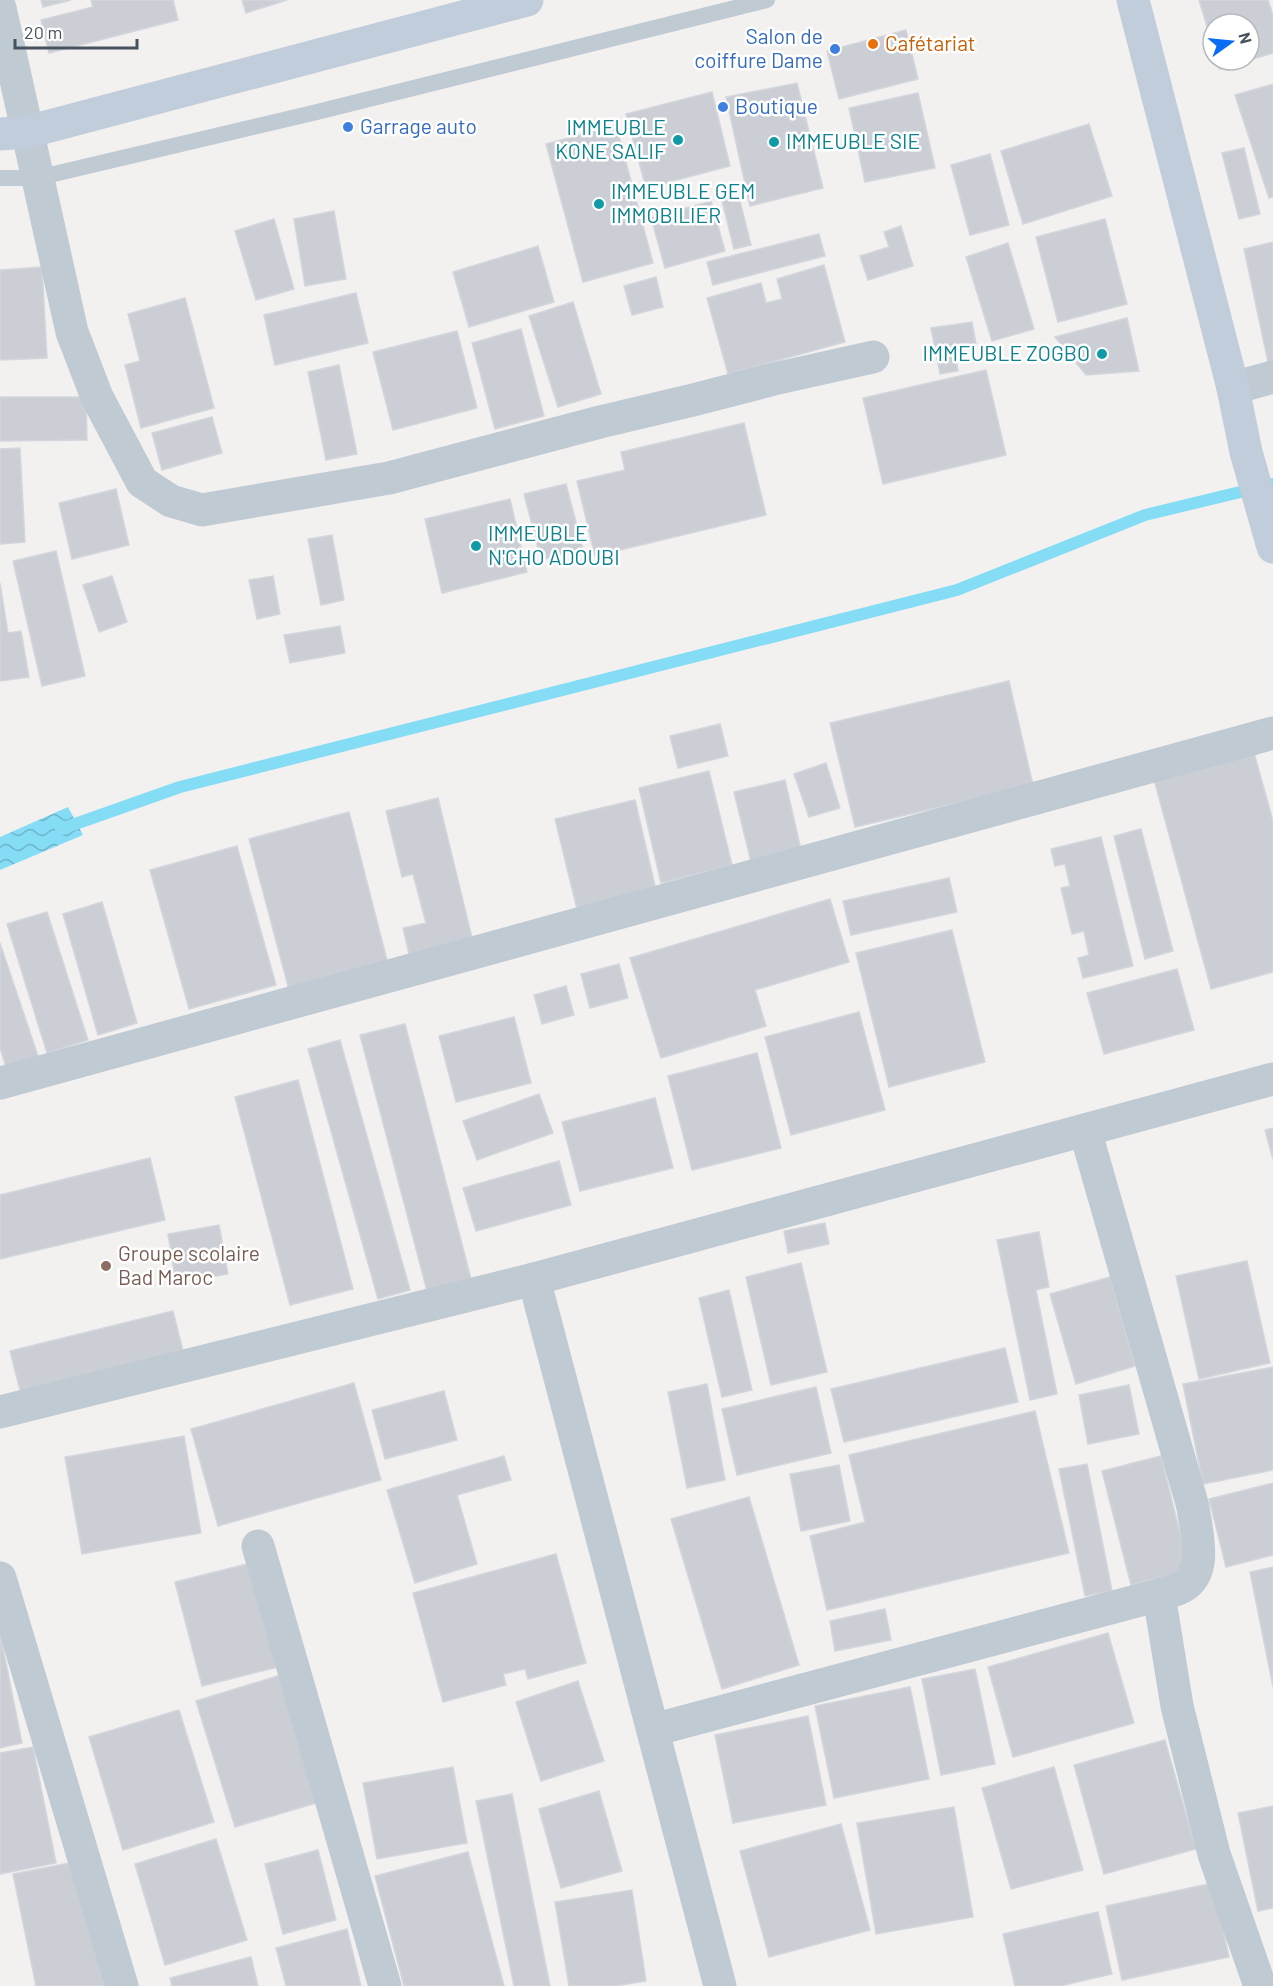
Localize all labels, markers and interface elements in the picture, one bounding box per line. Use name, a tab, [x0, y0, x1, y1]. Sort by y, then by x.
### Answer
scale bar	[15, 12, 136, 50]
north arrow	[1201, 12, 1261, 72]
text: 20 m	[24, 21, 62, 43]
place label: Salon de coiffure Dame	[694, 23, 823, 72]
place label: Cafétariat	[885, 30, 975, 55]
text: N	[1235, 30, 1257, 46]
marker: Cafétariat	[866, 37, 880, 51]
marker: Salon de coiffure Dame	[828, 42, 842, 56]
place label: Boutique	[735, 93, 818, 118]
marker: Boutique	[716, 100, 730, 114]
place label: Garrage auto	[360, 113, 477, 138]
place label: IMMEUBLE KONE SALIF	[555, 114, 666, 163]
marker: Garrage auto	[341, 120, 355, 134]
place label: IMMEUBLE SIE	[786, 128, 920, 153]
marker: IMMEUBLE KONE SALIF	[671, 133, 685, 147]
marker: IMMEUBLE SIE	[767, 135, 781, 149]
place label: IMMEUBLE GEM IMMOBILIER	[611, 178, 755, 227]
marker: IMMEUBLE GEM IMMOBILIER	[592, 197, 606, 211]
place label: IMMEUBLE ZOGBO	[923, 340, 1090, 365]
marker: IMMEUBLE ZOGBO	[1095, 347, 1109, 361]
place label: IMMEUBLE N'CHO ADOUBI	[488, 520, 620, 569]
marker: IMMEUBLE N'CHO ADOUBI	[469, 539, 483, 553]
place label: Groupe scolaire Bad Maroc	[118, 1240, 260, 1289]
marker: Groupe scolaire Bad Maroc	[99, 1259, 113, 1273]

